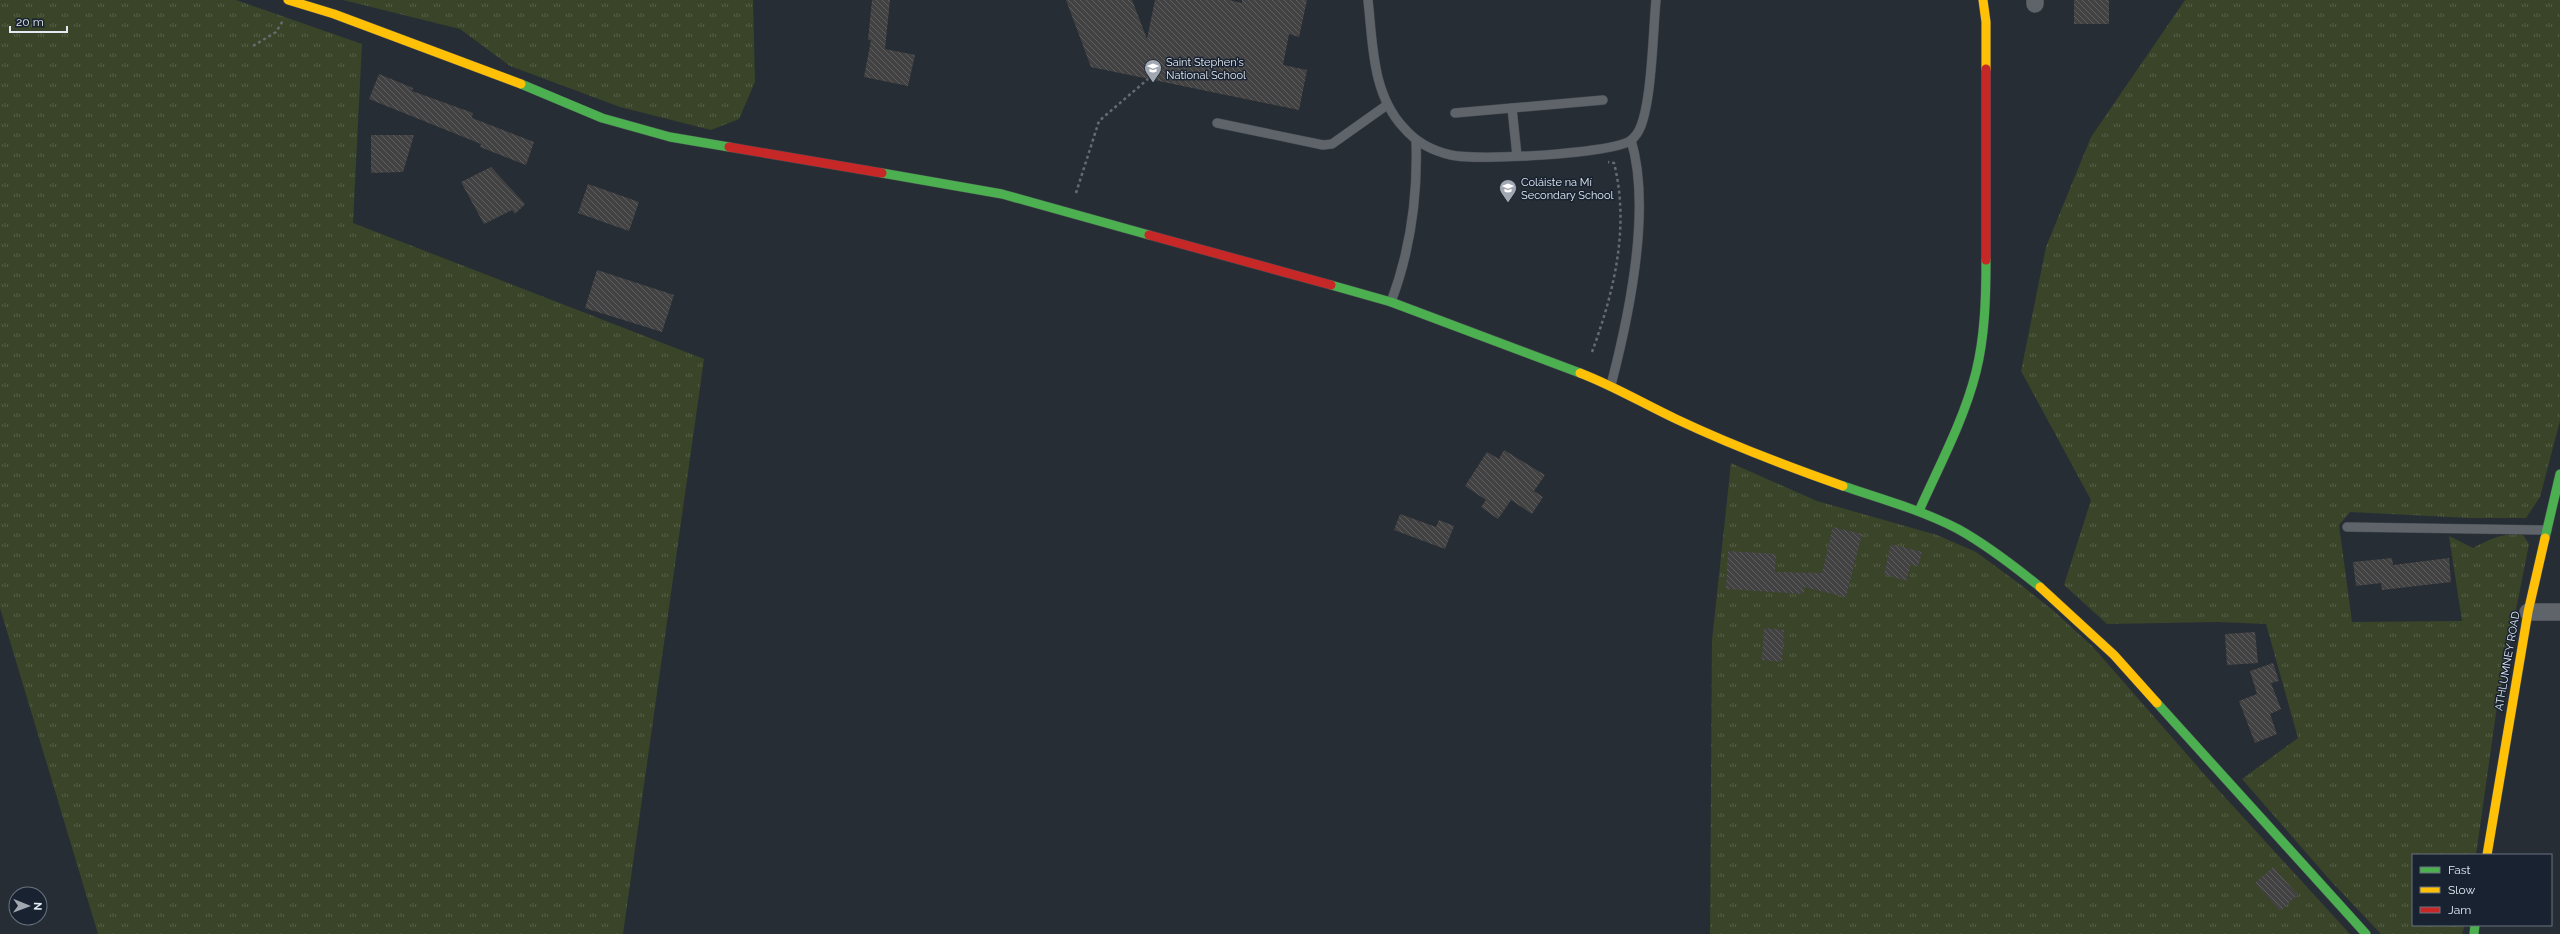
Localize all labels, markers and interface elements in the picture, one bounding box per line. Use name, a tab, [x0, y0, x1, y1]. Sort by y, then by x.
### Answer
scale bar	[10, 8, 67, 34]
text: 20 m	[16, 15, 44, 29]
place label: Saint Stephen's National School	[1166, 56, 1246, 82]
school or university icon: Saint Stephen's National School	[1143, 58, 1163, 83]
place label: Coláiste na Mí Secondary School	[1521, 176, 1613, 202]
school or university icon: Coláiste na Mí Secondary School	[1498, 178, 1518, 203]
street label: ATHLUMNEY ROAD	[2492, 610, 2523, 712]
legend	[2412, 854, 2552, 926]
text: Fast	[2448, 863, 2471, 877]
text: Slow	[2448, 883, 2475, 897]
north arrow	[8, 886, 48, 926]
text: N	[31, 902, 44, 910]
text: Jam	[2448, 903, 2471, 917]

